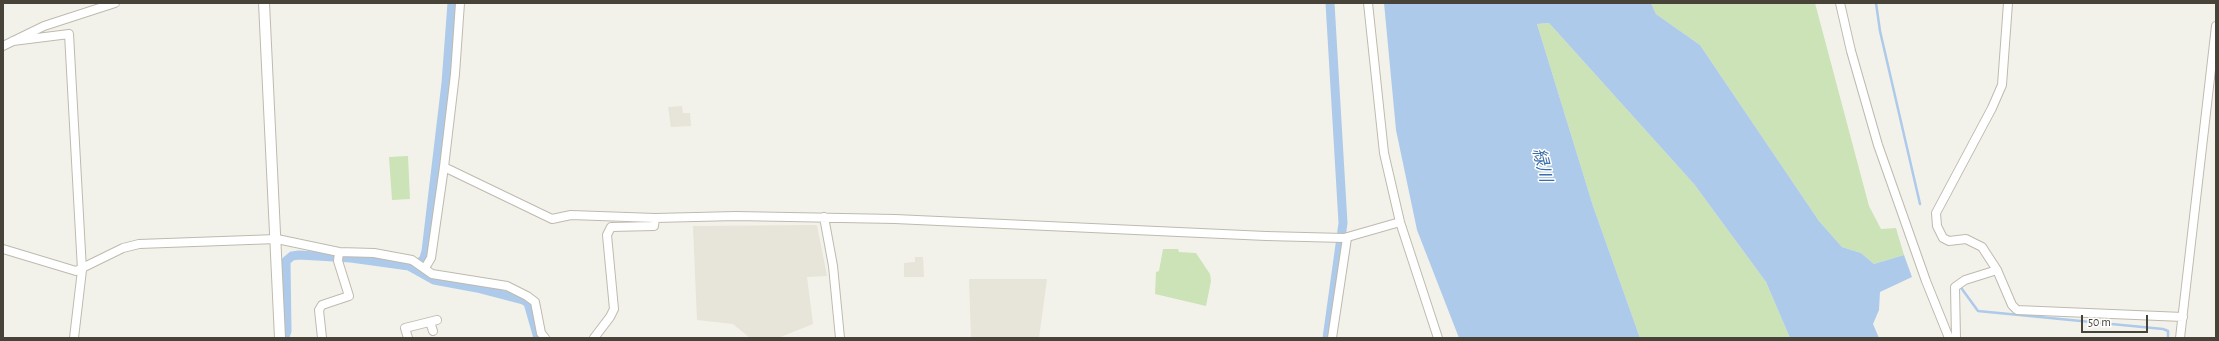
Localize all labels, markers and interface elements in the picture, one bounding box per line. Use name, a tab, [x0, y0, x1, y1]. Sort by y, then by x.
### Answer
water label: 緑川	[1528, 146, 1556, 184]
scale bar	[2083, 307, 2150, 333]
text: 50 m	[2088, 316, 2111, 328]

